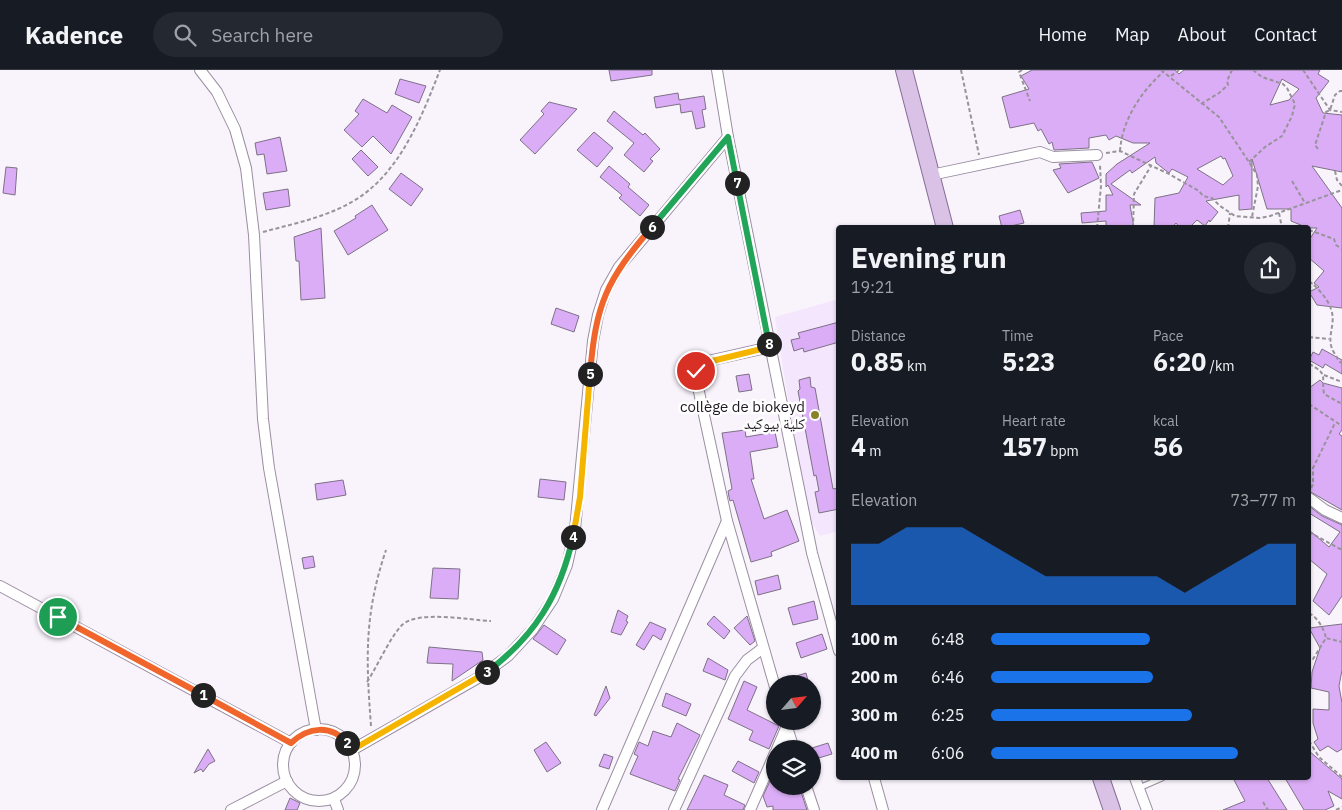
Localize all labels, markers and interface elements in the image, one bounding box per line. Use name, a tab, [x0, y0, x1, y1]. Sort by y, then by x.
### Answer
search box	[153, 12, 503, 57]
text: Kadence	[25, 19, 123, 51]
icon: search	[171, 21, 199, 49]
text: Search here	[211, 23, 313, 47]
text: Home	[1039, 23, 1087, 46]
text: Map	[1115, 23, 1150, 46]
text: About	[1178, 23, 1226, 46]
text: Contact	[1254, 23, 1317, 46]
pin: 7	[724, 170, 750, 196]
text: 7	[733, 174, 742, 192]
pin: 6	[640, 214, 664, 240]
text: 6	[648, 218, 657, 236]
text: Evening run	[851, 239, 1007, 276]
button: share	[1244, 242, 1296, 294]
text: 19:21	[851, 277, 894, 297]
text: Distance	[851, 327, 906, 345]
text: Time	[1002, 327, 1033, 345]
text: Pace	[1153, 327, 1183, 345]
pin: 8	[756, 332, 782, 356]
text: 8	[765, 335, 774, 353]
text: 0.85	[851, 345, 904, 378]
text: 5:23	[1002, 345, 1055, 378]
text: 6:20	[1153, 345, 1206, 378]
pin	[675, 350, 717, 392]
icon: check	[682, 357, 710, 385]
text: km	[904, 357, 927, 375]
text: /km	[1206, 357, 1235, 375]
pin: 5	[578, 362, 602, 386]
text: 5	[586, 365, 595, 383]
place label: collège de biokeyd كلية بيوكيد	[680, 397, 805, 433]
marker: collège de biokeyd كلية بيوكيد	[809, 409, 821, 421]
text: Elevation	[851, 412, 909, 430]
text: Heart rate	[1002, 412, 1066, 430]
text: kcal	[1153, 412, 1178, 430]
text: 4	[851, 430, 866, 463]
text: 157	[1002, 430, 1047, 463]
text: 56	[1153, 430, 1183, 463]
text: m	[866, 442, 882, 460]
text: bpm	[1047, 442, 1079, 460]
text: Elevation	[851, 490, 917, 510]
text: 73–77 m	[1230, 490, 1296, 510]
pin: 4	[560, 524, 586, 550]
text: 4	[569, 528, 578, 546]
pin	[37, 596, 79, 638]
icon: arrive	[44, 603, 72, 631]
text: 100 m	[851, 629, 898, 649]
text: 6:48	[931, 629, 964, 649]
pin: 3	[474, 660, 500, 684]
text: 3	[483, 663, 492, 681]
text: 200 m	[851, 667, 898, 687]
text: 6:46	[931, 667, 964, 687]
north arrow	[766, 675, 821, 730]
map controls	[766, 675, 821, 795]
pin: 1	[190, 682, 216, 708]
text: 1	[199, 686, 208, 704]
text: 300 m	[851, 705, 898, 725]
text: 6:25	[931, 705, 964, 725]
pin: 2	[334, 730, 360, 756]
text: 2	[343, 734, 352, 752]
button: layers	[766, 740, 821, 795]
text: 400 m	[851, 743, 898, 763]
text: 6:06	[931, 743, 964, 763]

